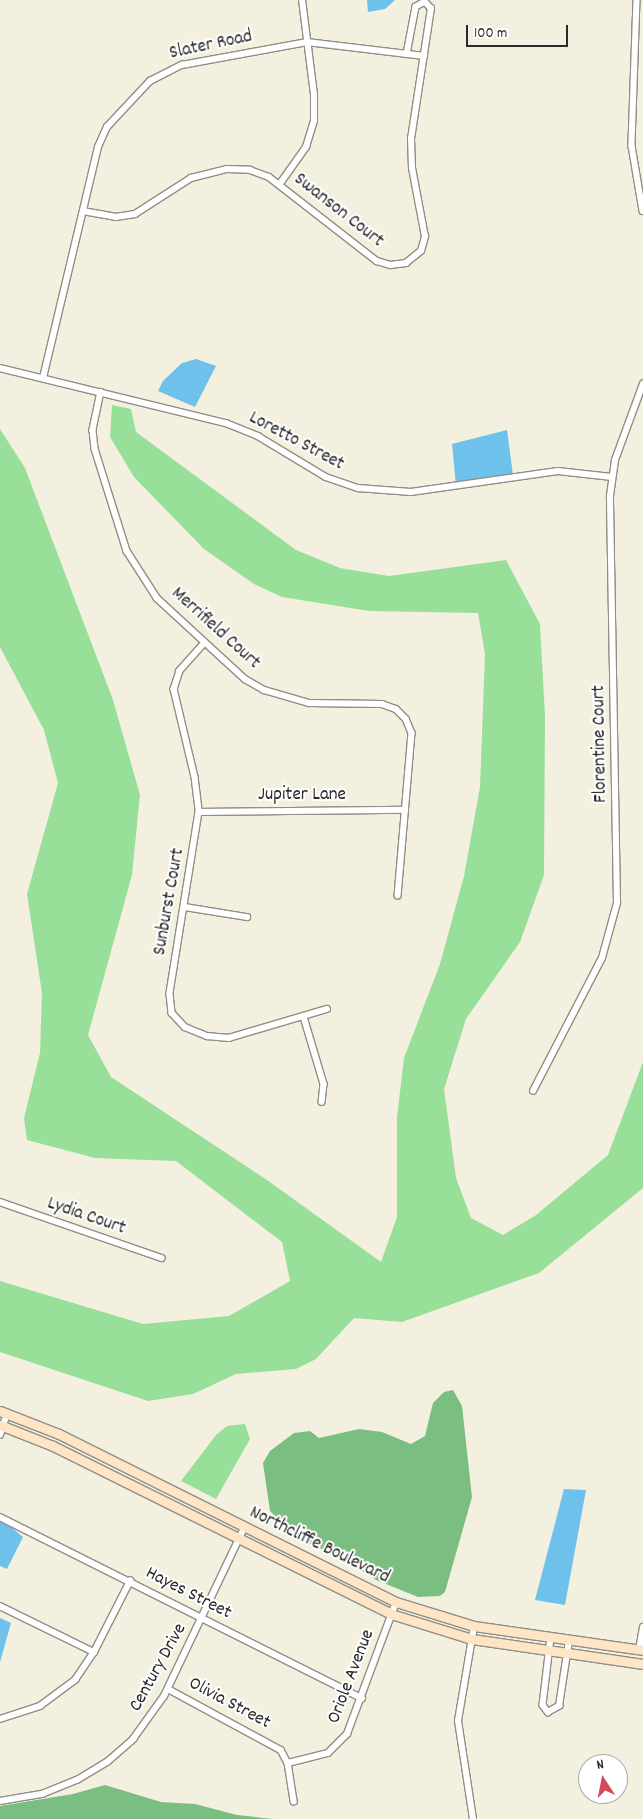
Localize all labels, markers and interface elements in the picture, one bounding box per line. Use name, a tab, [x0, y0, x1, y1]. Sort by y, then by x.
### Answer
scale bar	[468, 15, 570, 47]
text: 100 m	[474, 23, 507, 45]
street label: Slater Road	[167, 26, 255, 66]
street label: Swanson Court	[288, 169, 388, 253]
street label: Loretto Street	[244, 407, 348, 477]
street label: Merrifield Court	[166, 583, 264, 675]
street label: Florentine Court	[589, 685, 613, 803]
street label: Jupiter Lane	[258, 785, 346, 807]
street label: Sunburst Court	[149, 847, 191, 957]
street label: Lydia Court	[44, 1193, 128, 1241]
street label: Northcliffe Boulevard	[245, 1502, 393, 1590]
street label: Hayes Street	[141, 1563, 235, 1625]
street label: Century Drive	[125, 1620, 193, 1716]
street label: Oriole Avenue	[324, 1627, 380, 1727]
street label: Olivia Street	[184, 1673, 274, 1735]
north arrow	[578, 1754, 628, 1804]
text: N	[595, 1755, 606, 1776]

